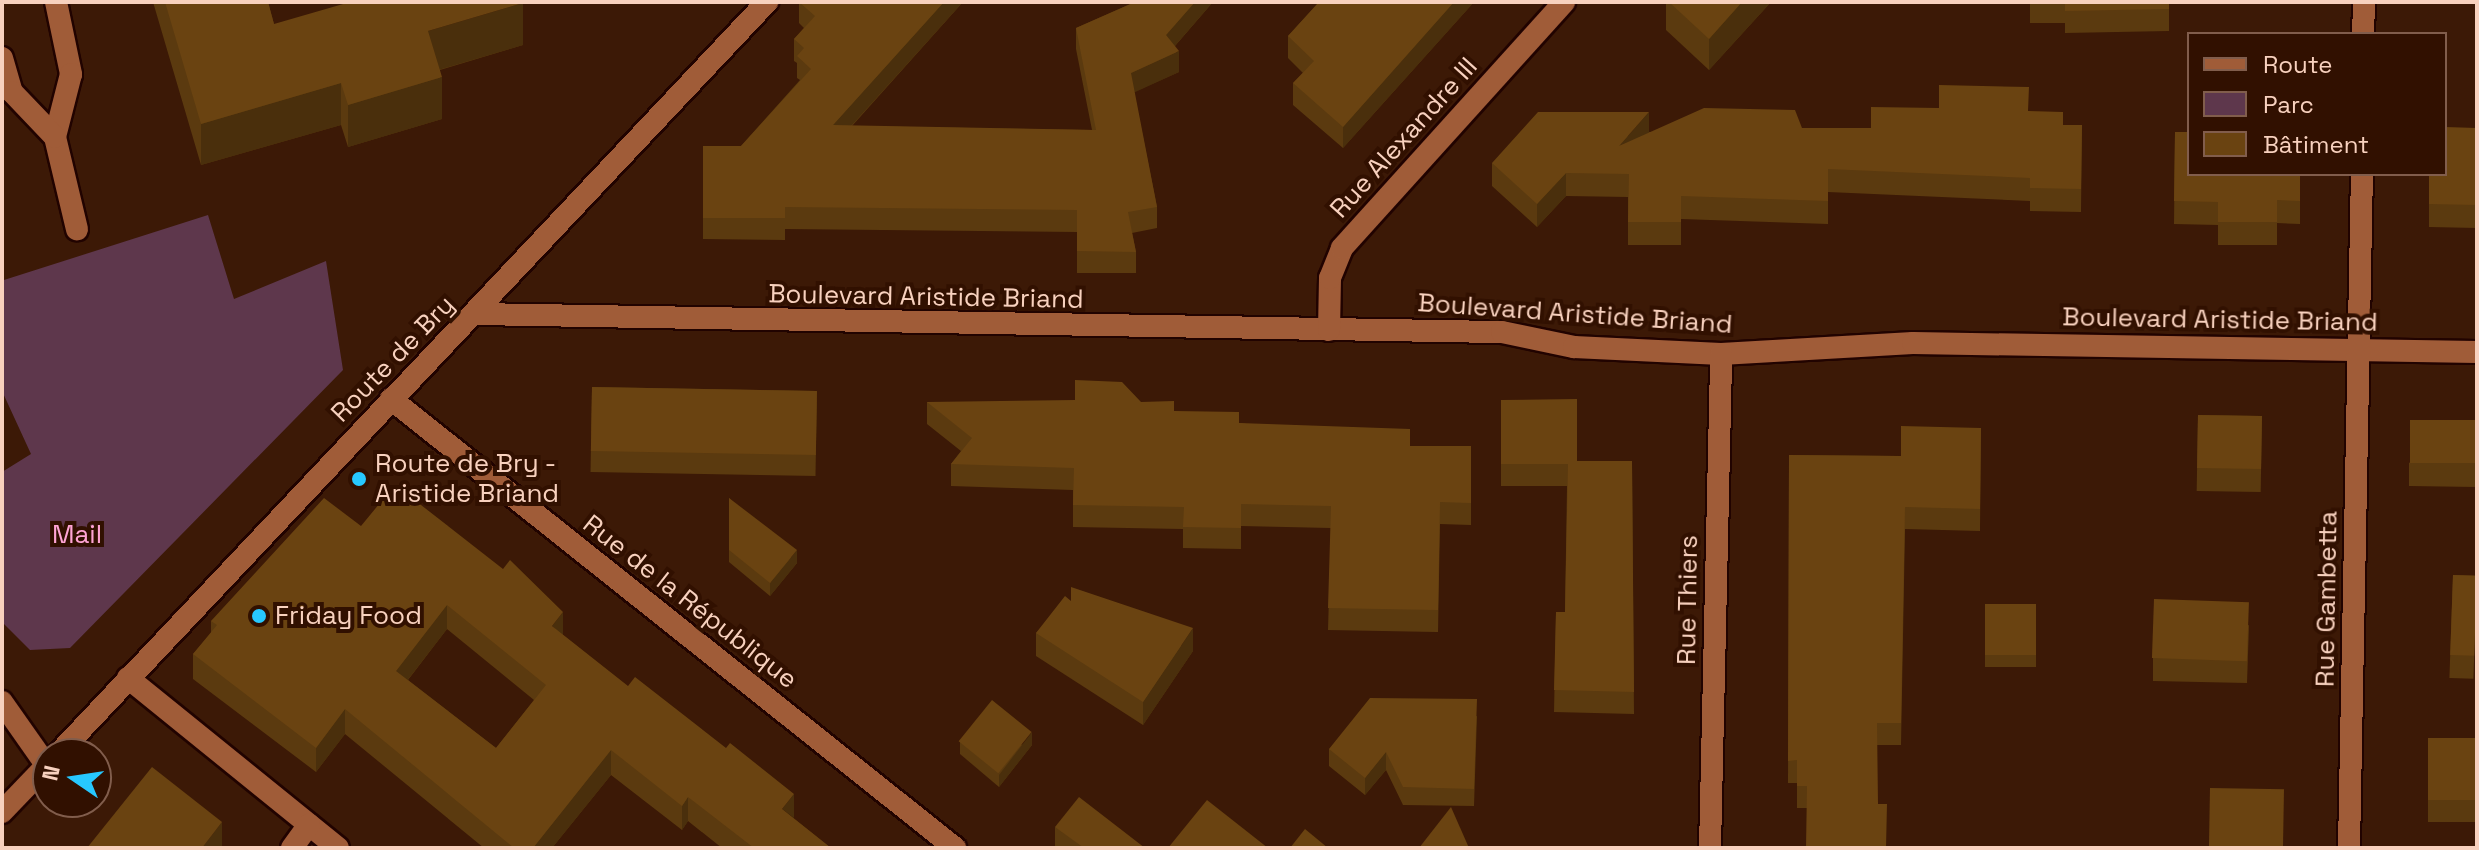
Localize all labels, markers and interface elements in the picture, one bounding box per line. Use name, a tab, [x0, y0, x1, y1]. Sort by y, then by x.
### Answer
legend	[2187, 32, 2447, 176]
text: Route	[2263, 49, 2332, 80]
street label: Rue Alexandre III	[1324, 51, 1484, 225]
text: Parc	[2263, 89, 2314, 120]
text: Bâtiment	[2263, 129, 2369, 160]
street label: Boulevard Aristide Briand	[768, 279, 1084, 315]
street label: Boulevard Aristide Briand	[1416, 287, 1734, 341]
street label: Route de Bry	[325, 289, 461, 429]
street label: Boulevard Aristide Briand	[2062, 302, 2378, 338]
place label: Route de Bry - Aristide Briand	[375, 448, 559, 510]
marker: Route de Bry - Aristide Briand	[350, 470, 368, 488]
street label: Rue de la République	[577, 509, 803, 695]
street label: Rue Gambetta	[2310, 511, 2344, 687]
park label: Mail	[52, 519, 102, 551]
street label: Rue Thiers	[1671, 534, 1705, 666]
place label: Friday Food	[275, 600, 422, 632]
marker: Friday Food	[250, 607, 268, 625]
north arrow	[32, 738, 112, 818]
text: N	[35, 763, 66, 783]

